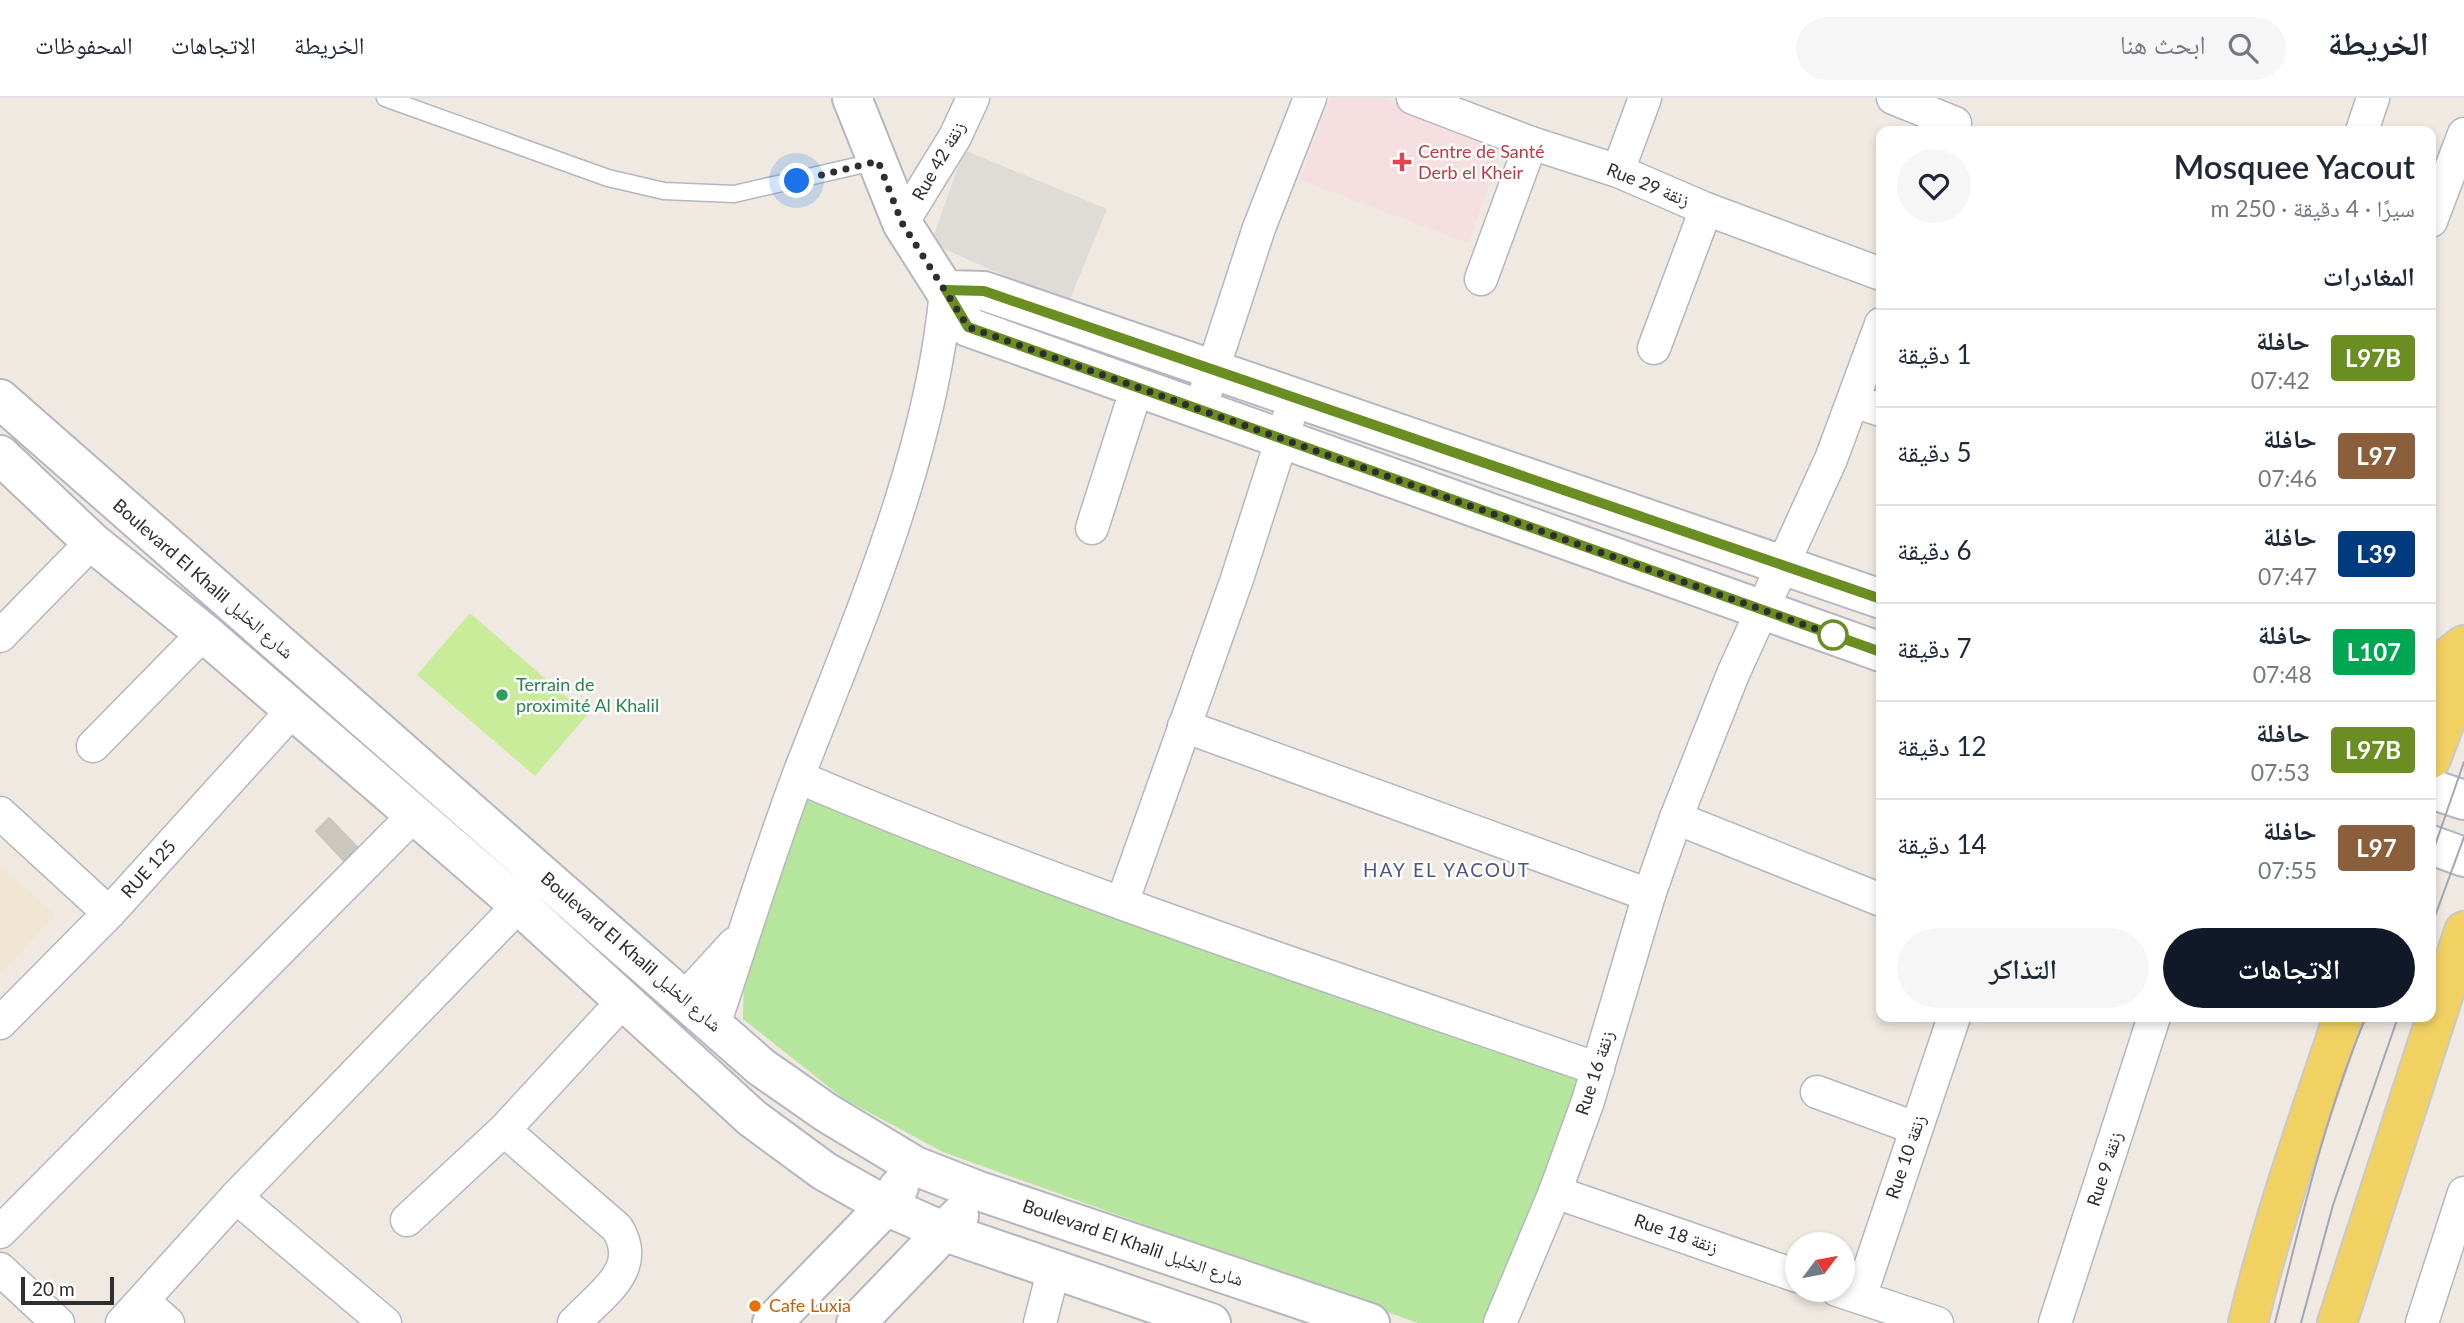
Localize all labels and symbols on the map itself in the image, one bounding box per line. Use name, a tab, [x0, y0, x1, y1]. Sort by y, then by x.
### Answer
street label: Rue 42 زنقة	[907, 117, 970, 204]
place label: Centre de Santé Derb el Kheir	[1418, 140, 1545, 183]
marker: Centre de Santé Derb el Kheir	[1392, 152, 1412, 172]
street label: Rue 29 زنقة	[1604, 157, 1693, 211]
your location	[779, 163, 814, 198]
street label: Boulevard El Khalil شارع الخليل	[108, 494, 298, 663]
unlabelled marker	[1818, 620, 1848, 650]
place label: Terrain de proximité Al Khalil	[516, 673, 659, 716]
marker: Terrain de proximité Al Khalil	[494, 687, 510, 703]
street label: RUE 125	[116, 835, 180, 902]
district label: HAY EL YACOUT	[1363, 858, 1531, 881]
street label: Boulevard El Khalil شارع الخليل	[536, 867, 726, 1036]
street label: Rue 16 زنقة	[1570, 1028, 1618, 1118]
street label: Rue 10 زنقة	[1880, 1112, 1930, 1202]
street label: Rue 9 زنقة	[2082, 1129, 2126, 1209]
street label: Boulevard El Khalil شارع الخليل	[1020, 1194, 1247, 1291]
street label: Rue 18 زنقة	[1631, 1208, 1721, 1258]
north arrow	[1785, 1232, 1855, 1302]
scale bar	[21, 1274, 114, 1306]
place label: Cafe Luxia	[769, 1294, 851, 1316]
marker: Cafe Luxia	[747, 1298, 763, 1314]

